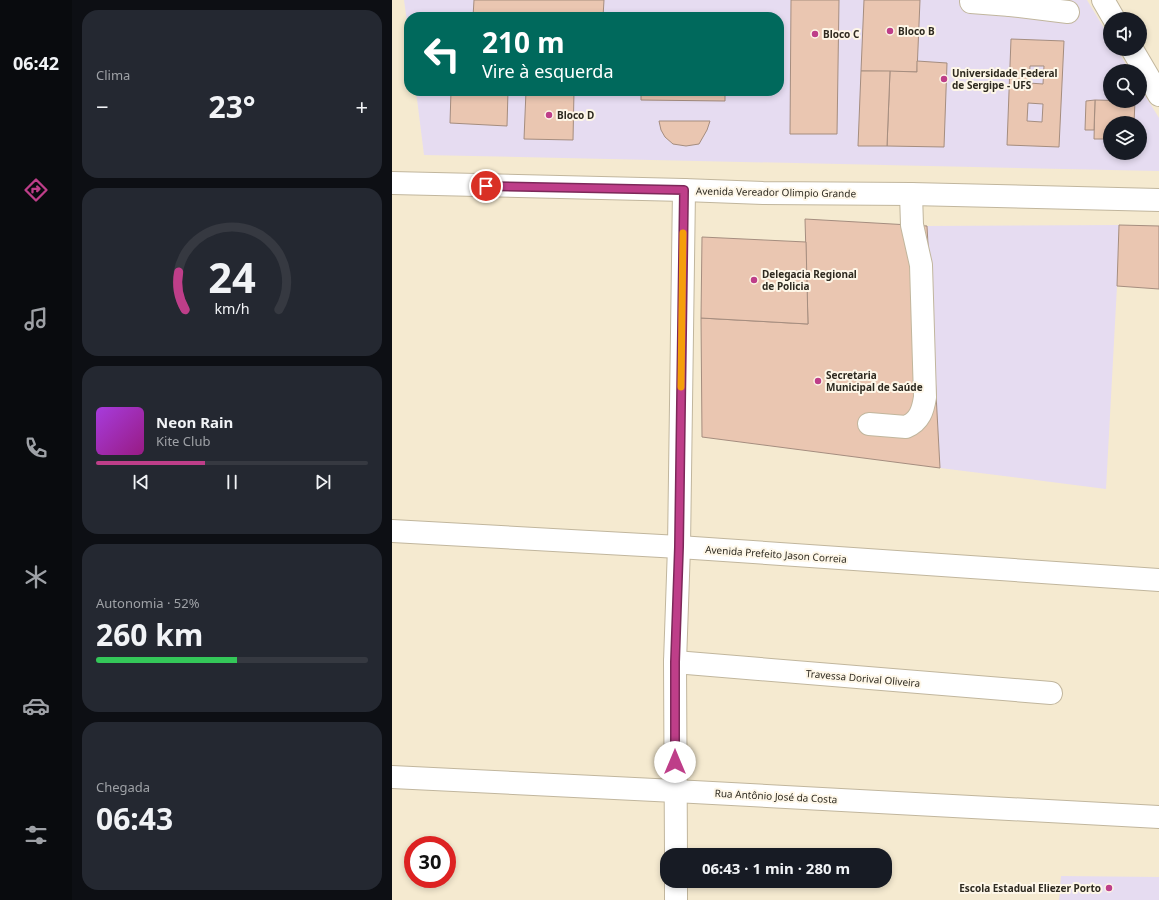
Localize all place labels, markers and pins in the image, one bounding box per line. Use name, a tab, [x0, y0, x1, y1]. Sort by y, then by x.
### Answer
place label: Bloco B	[898, 24, 935, 38]
marker: Bloco B	[885, 26, 895, 36]
place label: Bloco C	[823, 27, 860, 41]
marker: Bloco C	[810, 29, 820, 39]
place label: Universidade Federal de Sergipe - UFS	[952, 66, 1057, 92]
marker: Universidade Federal de Sergipe - UFS	[939, 74, 949, 84]
place label: Bloco D	[557, 108, 594, 122]
marker: Bloco D	[544, 110, 554, 120]
pin	[469, 169, 503, 203]
place label: Delegacia Regional de Policia	[762, 267, 857, 293]
marker: Delegacia Regional de Policia	[749, 275, 759, 285]
place label: Secretaria Municipal de Saúde	[826, 368, 923, 394]
marker: Secretaria Municipal de Saúde	[813, 376, 823, 386]
place label: Escola Estadual Eliezer Porto	[959, 881, 1101, 895]
marker: Escola Estadual Eliezer Porto	[1104, 883, 1114, 893]

